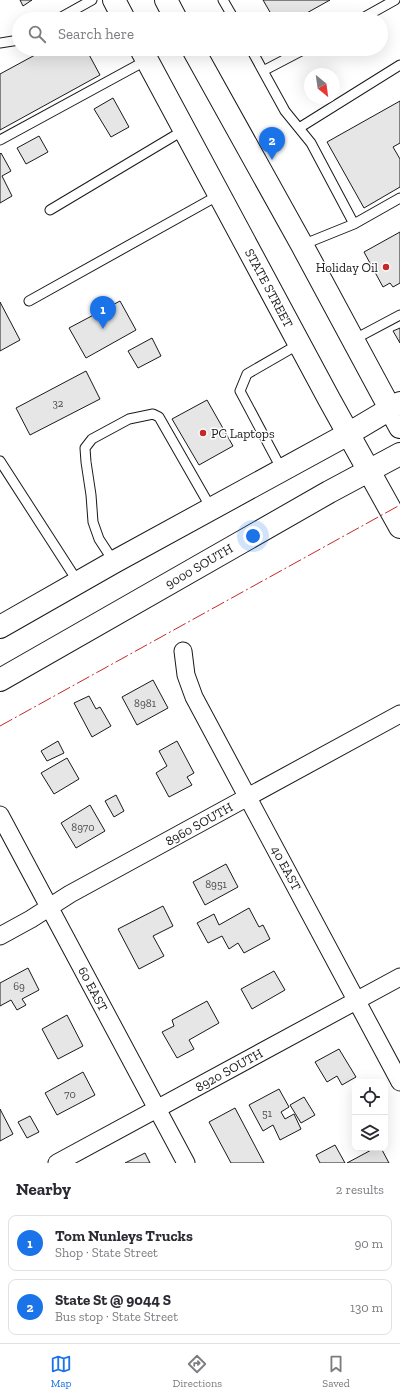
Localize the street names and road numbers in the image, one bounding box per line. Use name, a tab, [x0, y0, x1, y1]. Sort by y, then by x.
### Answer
street label: STATE STREET	[242, 246, 296, 330]
street label: 9000 SOUTH	[162, 540, 236, 591]
street label: 8960 SOUTH	[163, 799, 235, 849]
street label: 40 EAST	[268, 843, 304, 893]
street label: 60 EAST	[75, 964, 111, 1014]
street label: 8920 SOUTH	[193, 1045, 265, 1095]

